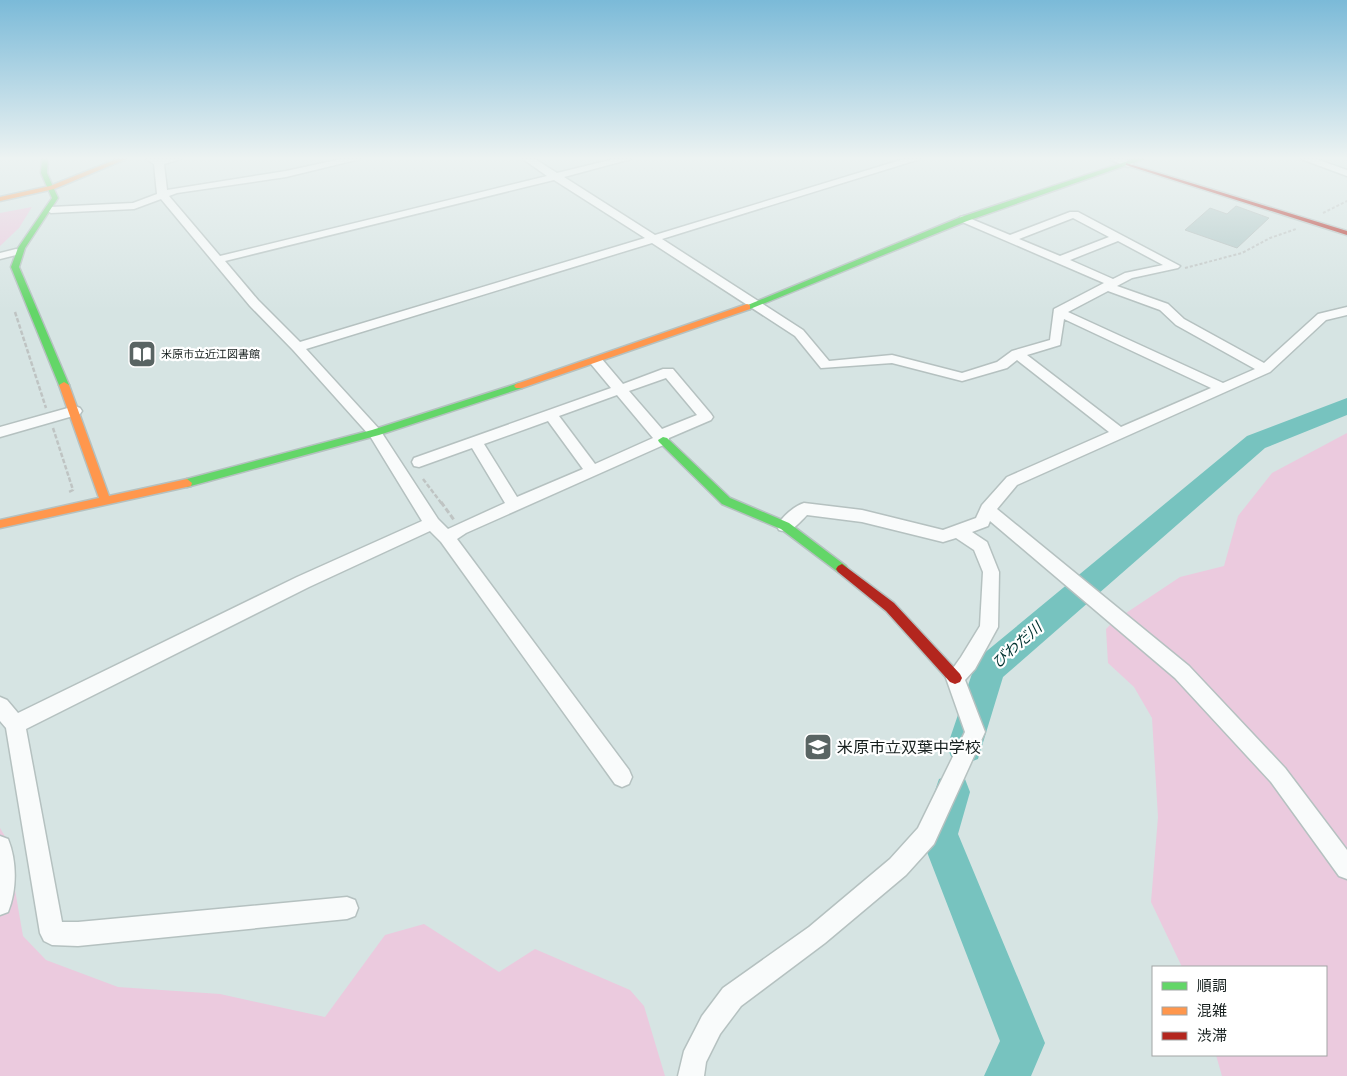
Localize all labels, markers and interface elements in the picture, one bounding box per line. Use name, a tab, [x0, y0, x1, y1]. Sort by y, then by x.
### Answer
library icon: 米原市立近江図書館	[127, 339, 157, 369]
place label: 米原市立近江図書館	[161, 348, 260, 361]
water label: びわだ川	[988, 617, 1047, 671]
school or university icon: 米原市立双葉中学校	[803, 732, 833, 762]
place label: 米原市立双葉中学校	[837, 738, 981, 757]
legend	[1152, 966, 1327, 1056]
text: 順調	[1197, 977, 1227, 995]
text: 混雑	[1197, 1002, 1227, 1020]
text: 渋滞	[1197, 1027, 1227, 1045]

